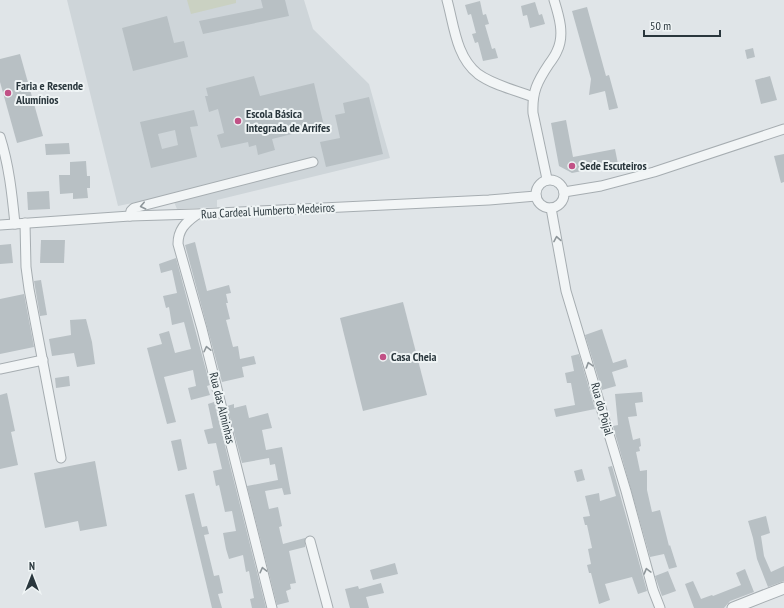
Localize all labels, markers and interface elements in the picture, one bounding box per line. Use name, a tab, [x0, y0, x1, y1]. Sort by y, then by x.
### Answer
scale bar	[644, 12, 720, 38]
text: 50 m	[650, 18, 671, 33]
place label: Faria e Resende Alumínios	[15, 78, 83, 107]
marker: Faria e Resende Alumínios	[3, 88, 13, 98]
place label: Escola Básica Integrada de Arrifes	[246, 106, 330, 135]
marker: Escola Básica Integrada de Arrifes	[233, 116, 243, 126]
place label: Sede Escuteiros	[580, 158, 647, 173]
marker: Sede Escuteiros	[567, 161, 577, 171]
street label: Rua Cardeal Humberto Medeiros	[201, 200, 335, 221]
one-way arrow	[140, 201, 146, 209]
one-way arrow	[553, 236, 562, 243]
one-way arrow	[204, 346, 212, 352]
place label: Casa Cheia	[391, 349, 437, 364]
marker: Casa Cheia	[378, 352, 388, 362]
one-way arrow	[585, 362, 594, 369]
street label: Rua das Alminhas	[206, 371, 239, 445]
street label: Rua do Poijal	[588, 381, 617, 437]
north arrow	[12, 556, 52, 596]
text: N	[29, 559, 35, 573]
one-way arrow	[260, 567, 268, 573]
one-way arrow	[644, 568, 652, 574]

